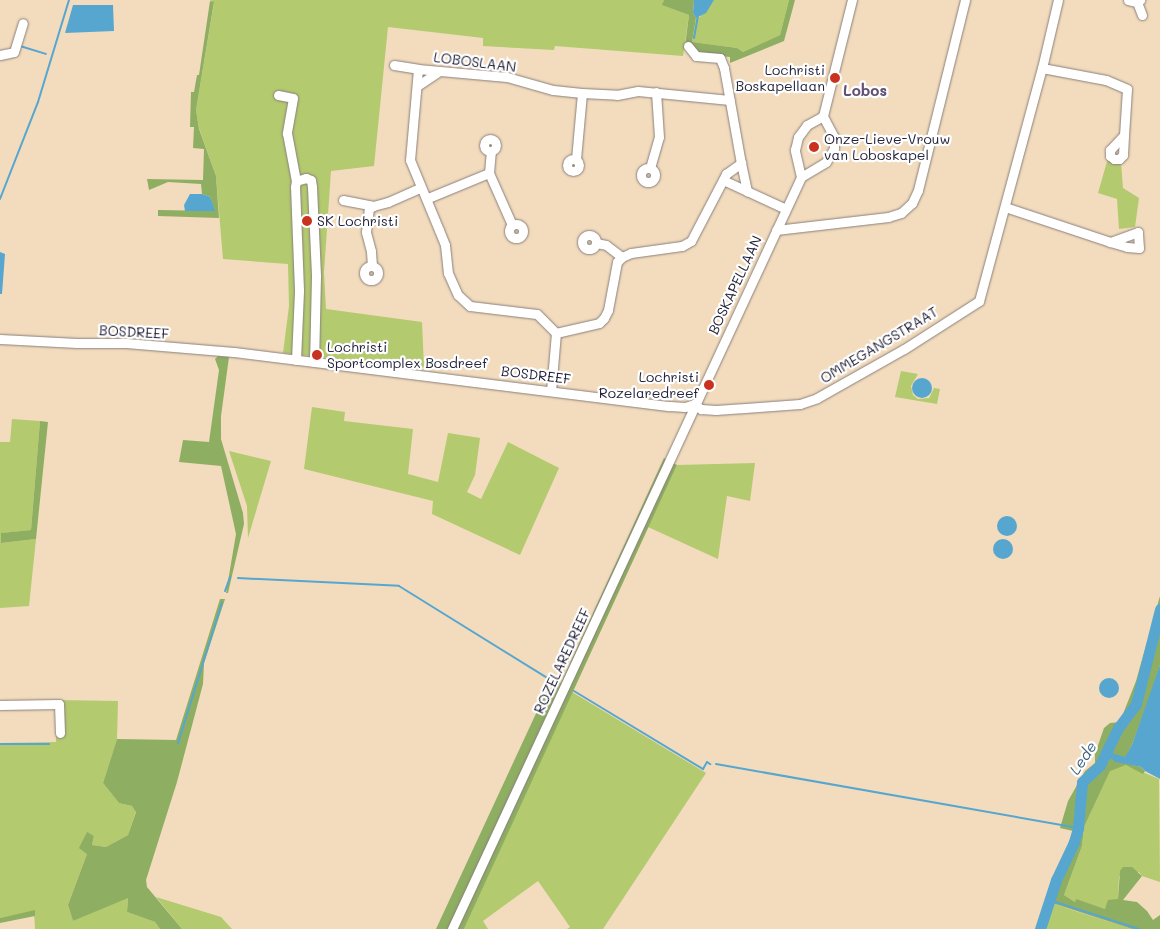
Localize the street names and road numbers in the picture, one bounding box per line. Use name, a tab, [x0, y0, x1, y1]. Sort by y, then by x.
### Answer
street label: LOBOSLAAN	[433, 49, 517, 75]
street label: BOSKAPELLAAN	[705, 233, 765, 337]
street label: OMMEGANGSTRAAT	[817, 303, 941, 387]
street label: BOSDREEF	[99, 322, 169, 342]
street label: BOSDREEF	[500, 362, 572, 388]
street label: ROZELAREDREEF	[530, 606, 594, 716]

